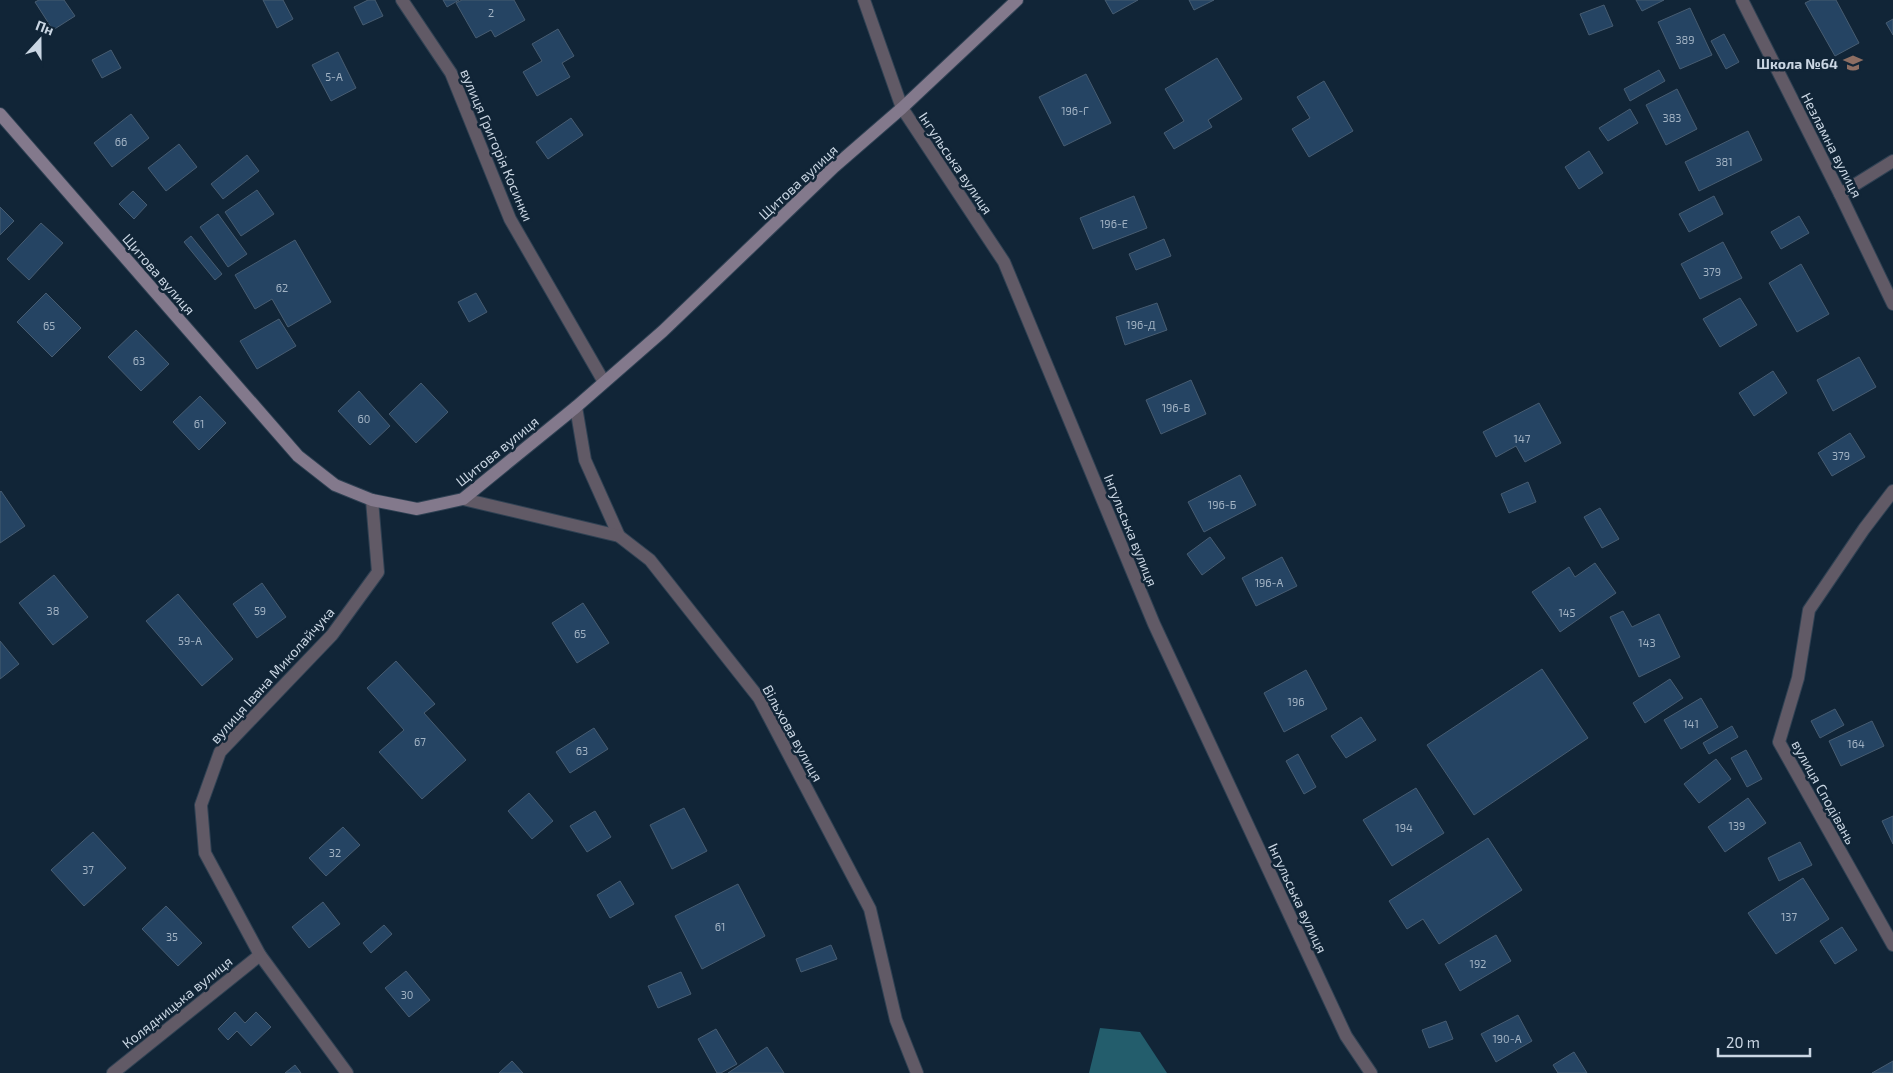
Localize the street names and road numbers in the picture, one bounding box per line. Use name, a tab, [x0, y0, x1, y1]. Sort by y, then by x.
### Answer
street label: вулиця Григорія Косинки	[457, 66, 537, 224]
street label: Незламна вулиця	[1798, 90, 1866, 200]
street label: Інгульська вулиця	[916, 109, 996, 217]
street label: Щитова вулиця	[755, 141, 841, 223]
street label: Щитова вулиця	[119, 230, 199, 318]
street label: Щитова вулиця	[452, 412, 542, 490]
street label: Інгульська вулиця	[1101, 471, 1161, 589]
street label: вулиця Івана Миколайчука	[206, 603, 338, 747]
street label: Вільхова вулиця	[759, 682, 827, 784]
street label: вулиця Сподівань	[1788, 737, 1860, 847]
street label: Інгульська вулиця	[1265, 840, 1331, 956]
street label: Колядницька вулиця	[119, 952, 235, 1052]

